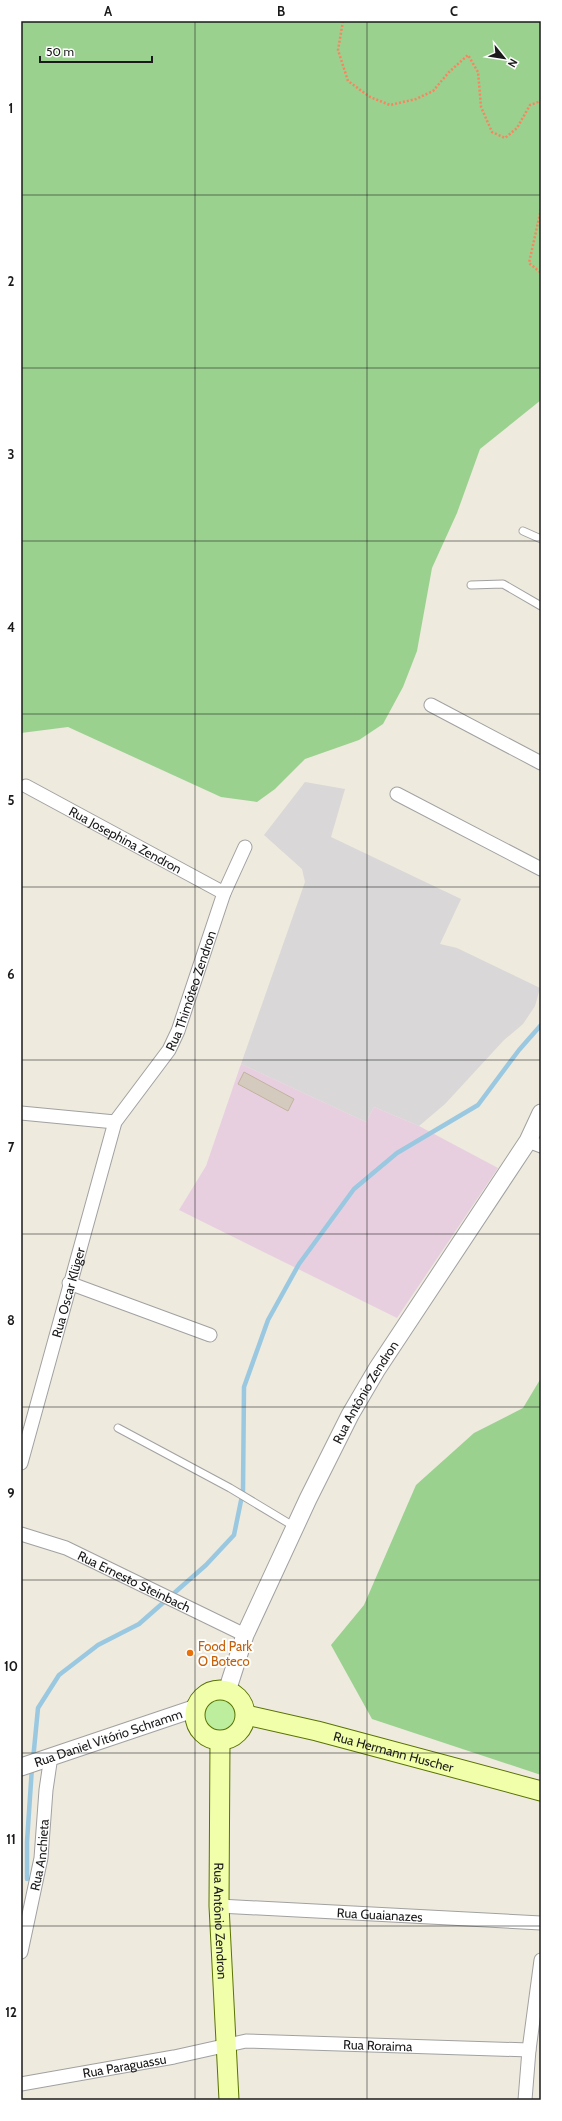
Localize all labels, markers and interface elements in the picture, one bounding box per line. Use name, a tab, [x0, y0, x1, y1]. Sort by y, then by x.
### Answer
text: A	[104, 3, 113, 19]
text: B	[277, 3, 285, 19]
text: C	[450, 3, 458, 19]
scale bar	[40, 38, 152, 64]
north arrow	[484, 38, 524, 78]
text: 50 m	[46, 44, 74, 59]
text: N	[505, 56, 521, 70]
text: 1	[9, 100, 13, 116]
text: 2	[8, 273, 15, 289]
text: 3	[7, 446, 15, 462]
text: 4	[7, 619, 15, 635]
text: 5	[8, 792, 15, 808]
street label: Rua Josephina Zendron	[66, 803, 185, 877]
street label: Rua Thimóteo Zendron	[162, 929, 219, 1053]
text: 6	[7, 966, 15, 982]
text: 7	[8, 1139, 15, 1155]
street label: Rua Oscar Klüger	[48, 1245, 88, 1339]
text: 8	[7, 1312, 15, 1328]
street label: Rua Antônio Zendron	[329, 1338, 402, 1446]
text: 9	[7, 1485, 15, 1501]
street label: Rua Ernesto Steinbach	[75, 1547, 193, 1615]
place label: Food Park O Boteco	[198, 1638, 252, 1669]
marker: Food Park O Boteco	[185, 1648, 195, 1658]
text: 10	[4, 1658, 18, 1674]
street label: Rua Daniel Vitório Schramm	[32, 1705, 184, 1770]
street label: Rua Hermann Huscher	[332, 1728, 456, 1775]
street label: Rua Anchieta	[26, 1818, 52, 1892]
text: 11	[6, 1831, 16, 1847]
street label: Rua Antônio Zendron	[211, 1863, 231, 1980]
street label: Rua Guaianazes	[336, 1904, 424, 1925]
text: 12	[5, 2004, 17, 2020]
street label: Rua Roraima	[343, 2036, 413, 2054]
street label: Rua Paraguassu	[81, 2050, 168, 2081]

